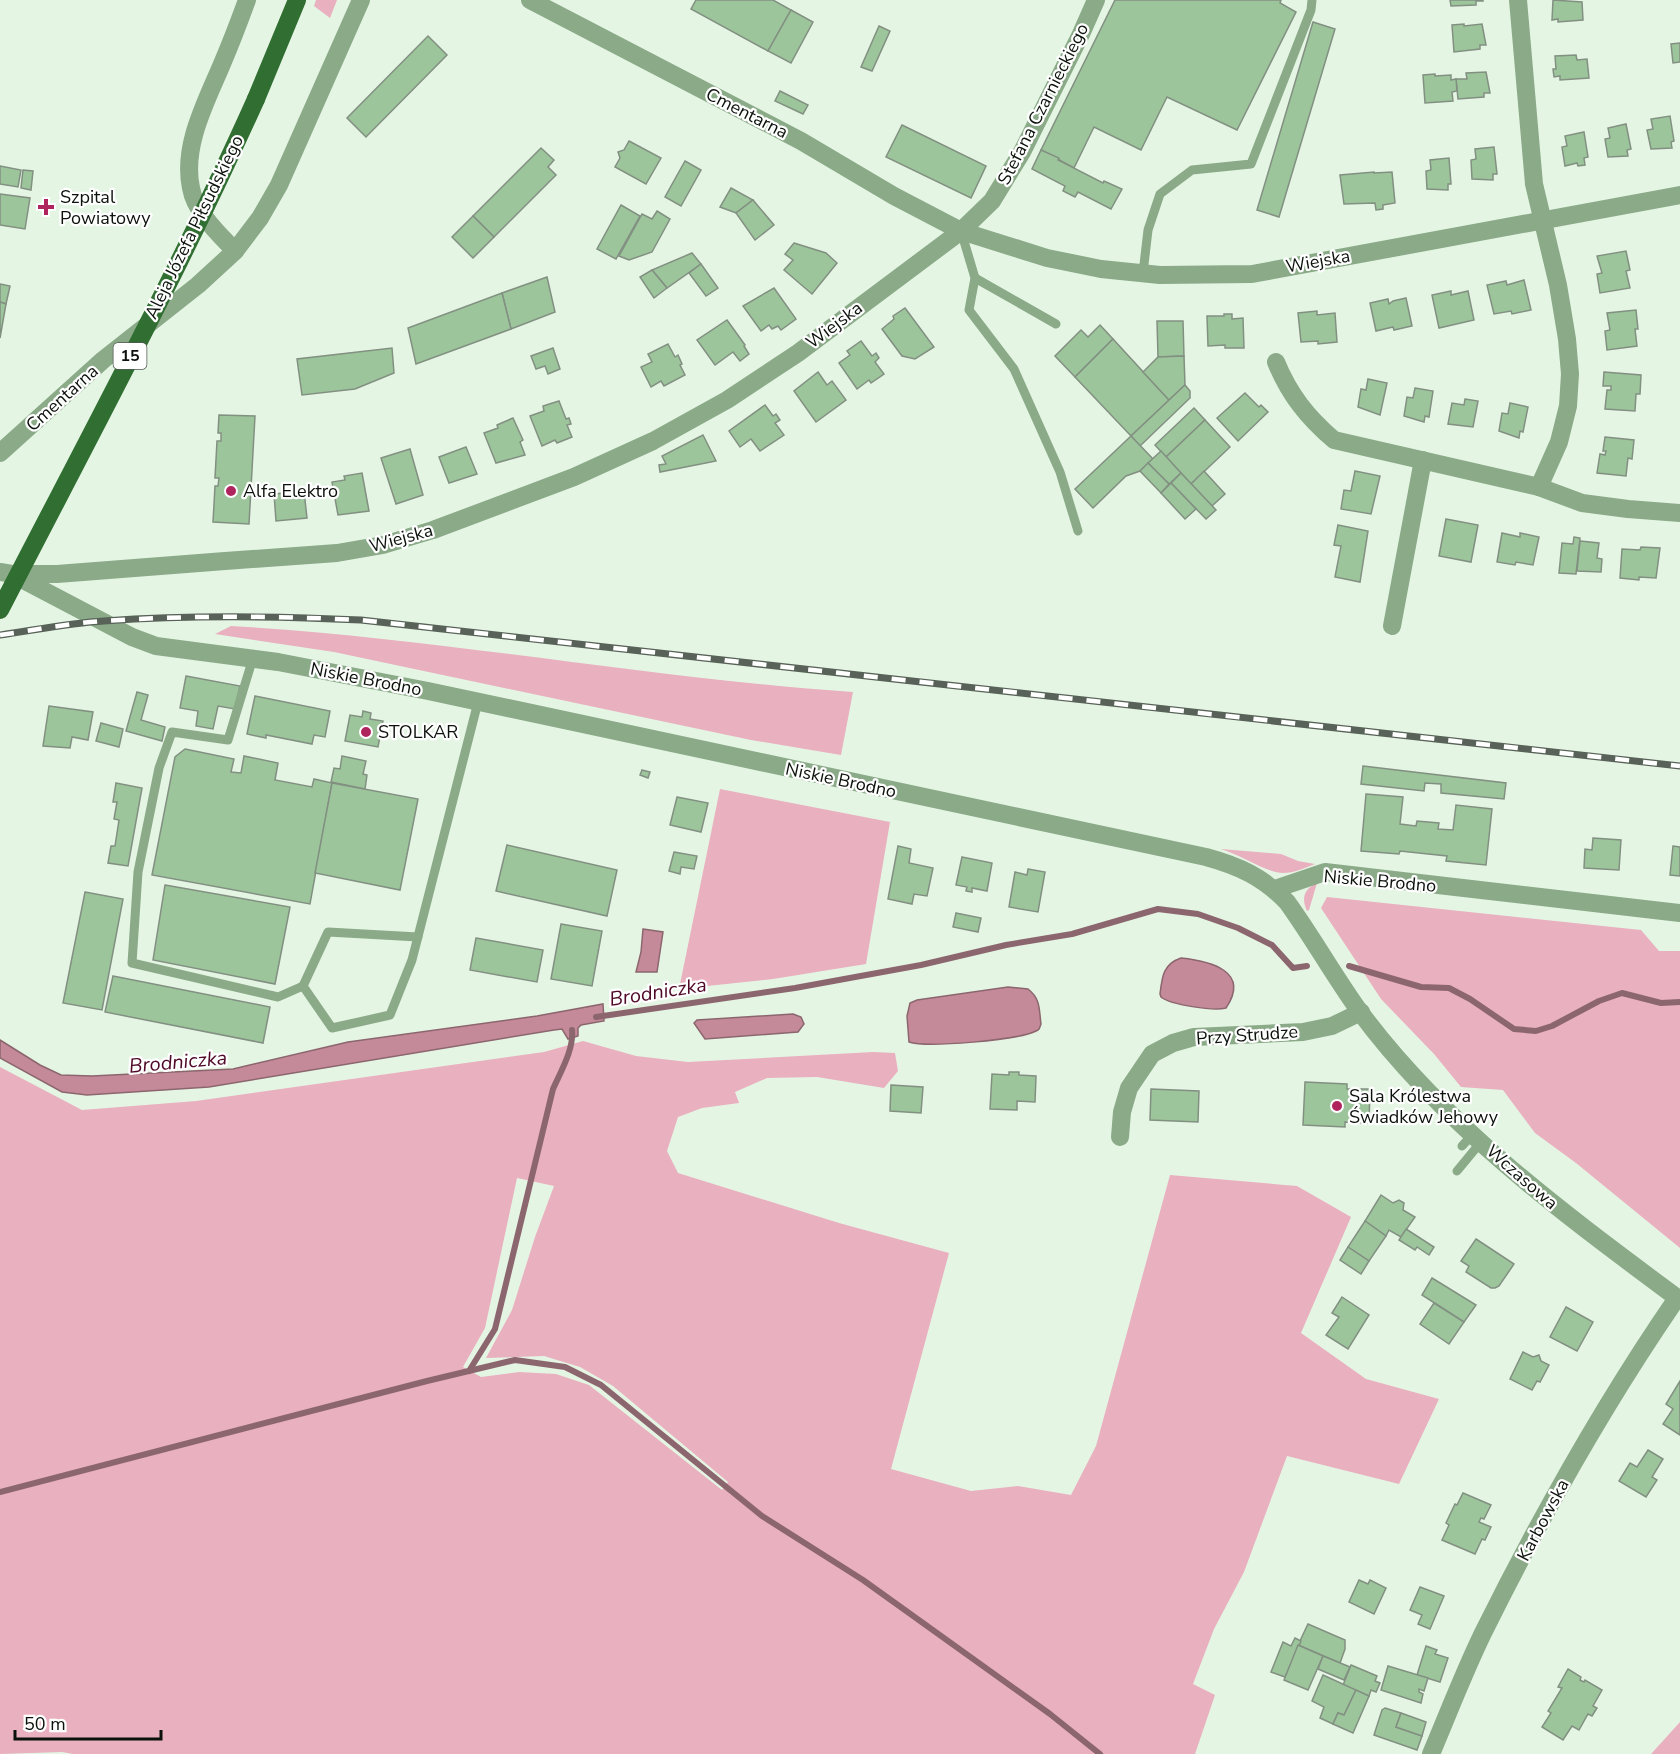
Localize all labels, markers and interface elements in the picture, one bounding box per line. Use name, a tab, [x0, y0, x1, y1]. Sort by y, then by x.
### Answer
street label: Stefana Czarnieckiego	[992, 19, 1094, 189]
street label: Cmentarna	[702, 82, 792, 144]
street label: Aleja Józefa Piłsudskiego	[139, 131, 249, 323]
place label: Szpital Powiatowy	[60, 185, 151, 230]
marker: Szpital Powiatowy	[37, 198, 55, 216]
street label: Wiejska	[1284, 244, 1352, 278]
street label: Wiejska	[801, 296, 867, 354]
road number: 15	[114, 343, 146, 369]
street label: Cmentarna	[21, 359, 103, 437]
place label: Alfa Elektro	[243, 479, 338, 503]
marker: Alfa Elektro	[224, 484, 238, 498]
street label: Wiejska	[367, 518, 435, 558]
street label: Niskie Brodno	[308, 656, 424, 702]
place label: STOLKAR	[378, 720, 458, 744]
marker: STOLKAR	[359, 725, 373, 739]
street label: Niskie Brodno	[783, 757, 899, 803]
street label: Niskie Brodno	[1323, 864, 1437, 898]
water label: Brodniczka	[607, 971, 709, 1013]
street label: Przy Strudze	[1195, 1019, 1299, 1051]
water label: Brodniczka	[128, 1044, 228, 1080]
place label: Sala Królestwa Świadków Jehowy	[1349, 1084, 1499, 1129]
marker: Sala Królestwa Świadków Jehowy	[1330, 1099, 1344, 1113]
street label: Wczasowa	[1481, 1139, 1563, 1215]
street label: Karbowska	[1511, 1475, 1575, 1565]
scale bar	[15, 1703, 160, 1741]
text: 50 m	[24, 1712, 66, 1736]

